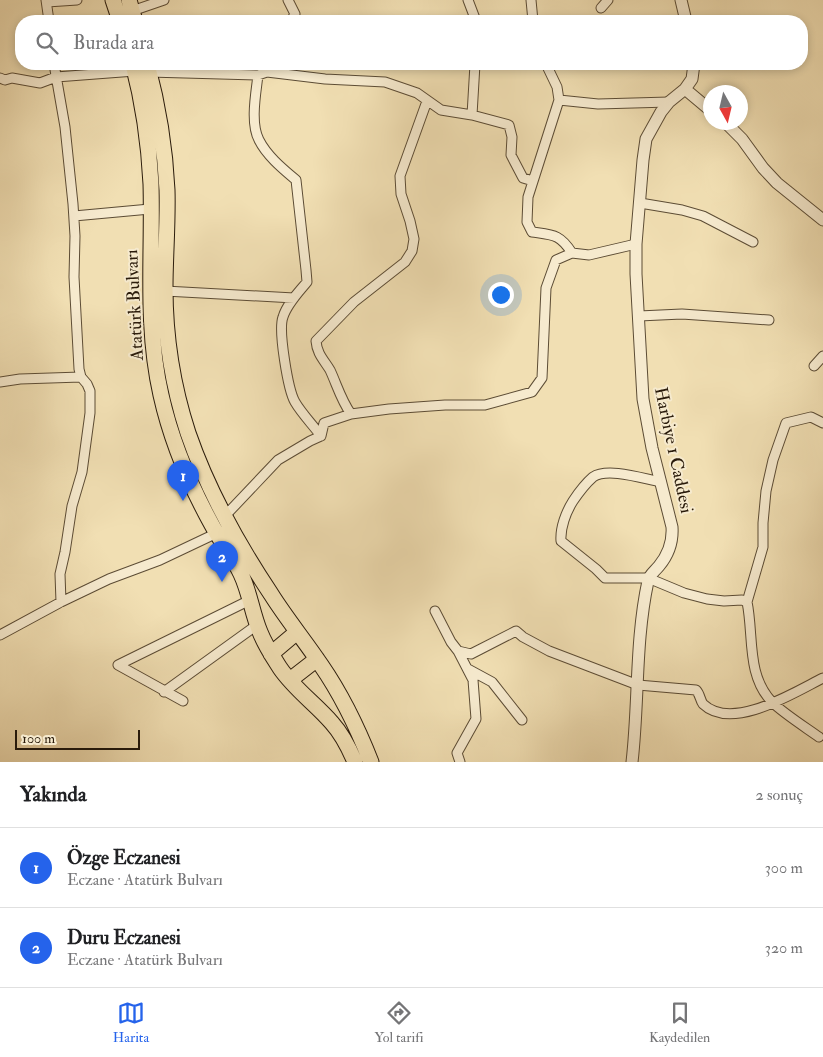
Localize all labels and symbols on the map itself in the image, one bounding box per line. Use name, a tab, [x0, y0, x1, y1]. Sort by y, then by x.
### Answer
north arrow	[703, 85, 748, 130]
street label: Atatürk Bulvarı	[120, 249, 149, 362]
your location	[488, 282, 514, 308]
street label: Harbiye 1 Caddesi	[649, 385, 698, 516]
pin: 1	[167, 460, 199, 501]
pin: 2	[206, 541, 238, 582]
scale bar	[15, 727, 140, 750]

